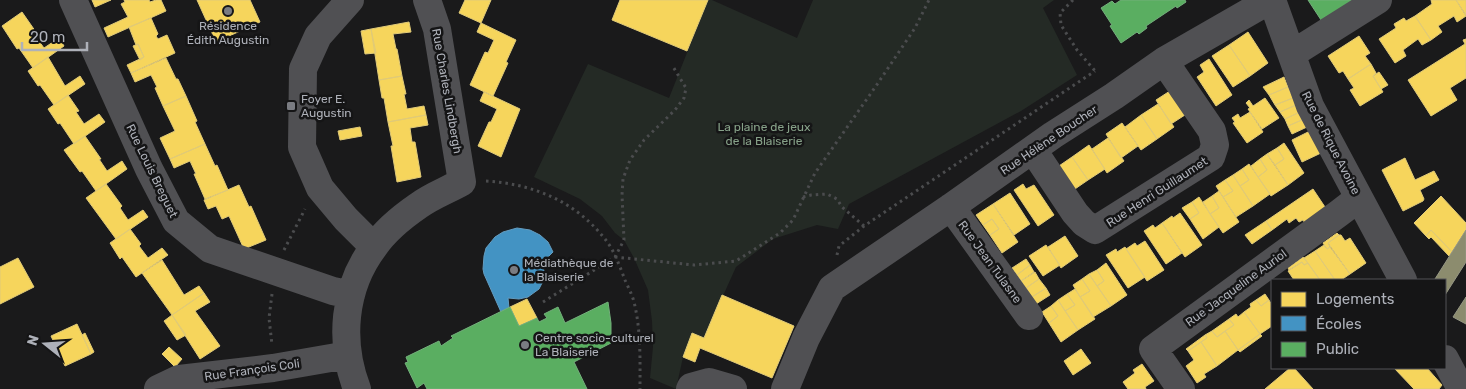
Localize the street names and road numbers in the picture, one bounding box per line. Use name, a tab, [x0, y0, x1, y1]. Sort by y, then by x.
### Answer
street label: Rue Charles Lindbergh	[429, 27, 465, 155]
street label: Rue de Rique Avoine	[1299, 89, 1363, 197]
street label: Rue Hélène Boucher	[998, 102, 1101, 178]
street label: Rue Louis Breguet	[123, 122, 181, 220]
street label: Rue Henri Guillaumet	[1104, 154, 1210, 230]
street label: Rue Jean Tulasne	[955, 218, 1025, 306]
street label: Rue Jacqueline Auriol	[1183, 247, 1289, 329]
street label: Rue François Coli	[203, 356, 301, 384]

